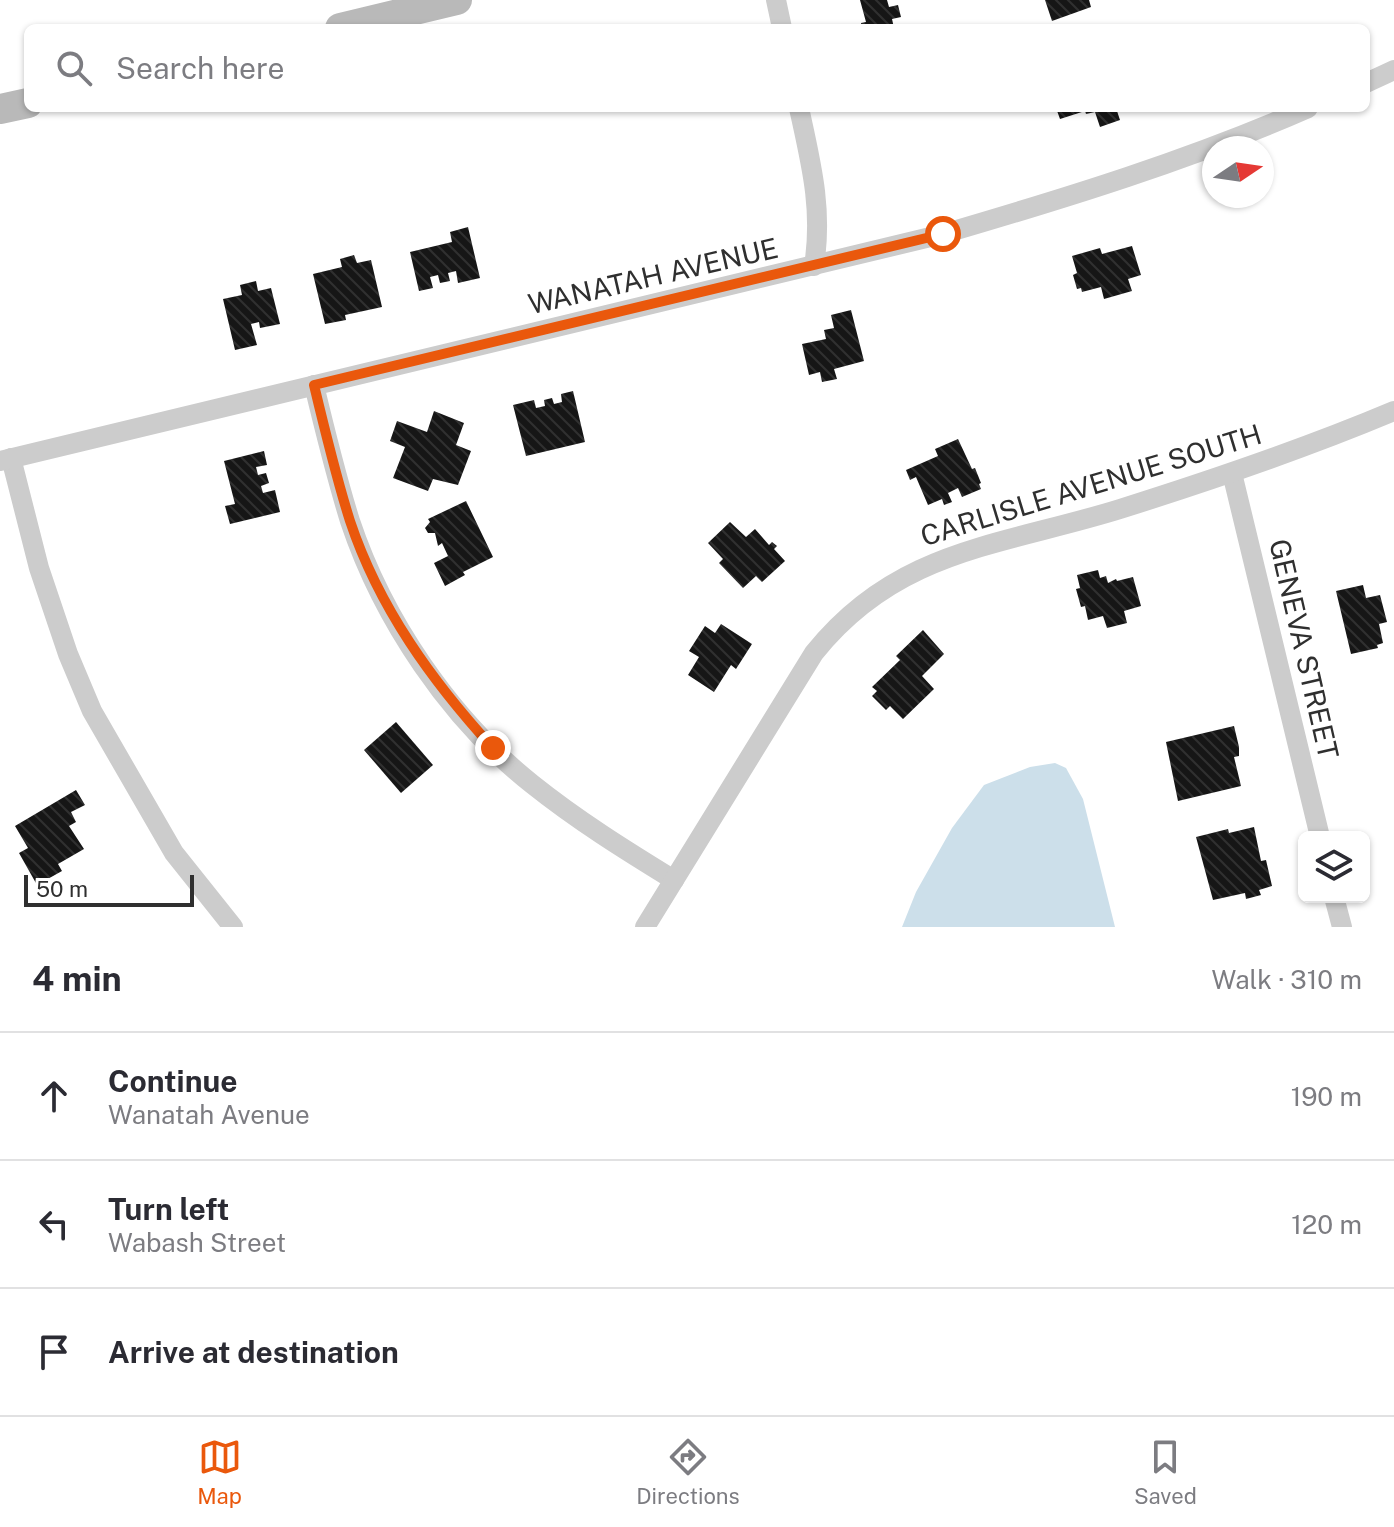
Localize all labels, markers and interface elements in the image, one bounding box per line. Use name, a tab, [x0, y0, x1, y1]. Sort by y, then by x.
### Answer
search box	[24, 24, 1370, 112]
icon: search	[52, 46, 96, 90]
text: Search here	[116, 50, 284, 86]
north arrow	[1202, 136, 1274, 208]
route start	[925, 216, 961, 252]
street label: WANATAH AVENUE	[525, 231, 781, 320]
street label: CARLISLE AVENUE SOUTH	[916, 417, 1265, 552]
street label: GENEVA STREET	[1263, 536, 1346, 762]
route end	[475, 730, 511, 766]
map controls	[1298, 831, 1370, 903]
button: layers	[1298, 831, 1370, 903]
scale bar	[24, 871, 194, 907]
text: 50 m	[36, 876, 88, 902]
text: 4 min	[32, 959, 122, 999]
text: Walk · 310 m	[1212, 964, 1362, 995]
text: Continue	[108, 1063, 238, 1099]
icon: ahead	[32, 1074, 76, 1118]
text: 190 m	[1291, 1081, 1362, 1112]
text: Wanatah Avenue	[108, 1099, 310, 1130]
text: Turn left	[108, 1191, 229, 1227]
icon: left	[32, 1202, 76, 1246]
text: 120 m	[1291, 1209, 1362, 1240]
text: Wabash Street	[108, 1227, 286, 1258]
icon: arrive	[32, 1330, 76, 1374]
text: Arrive at destination	[108, 1334, 399, 1370]
tab: Map	[197, 1435, 242, 1509]
tab: Directions	[636, 1435, 740, 1509]
tab: Saved	[1134, 1435, 1197, 1509]

